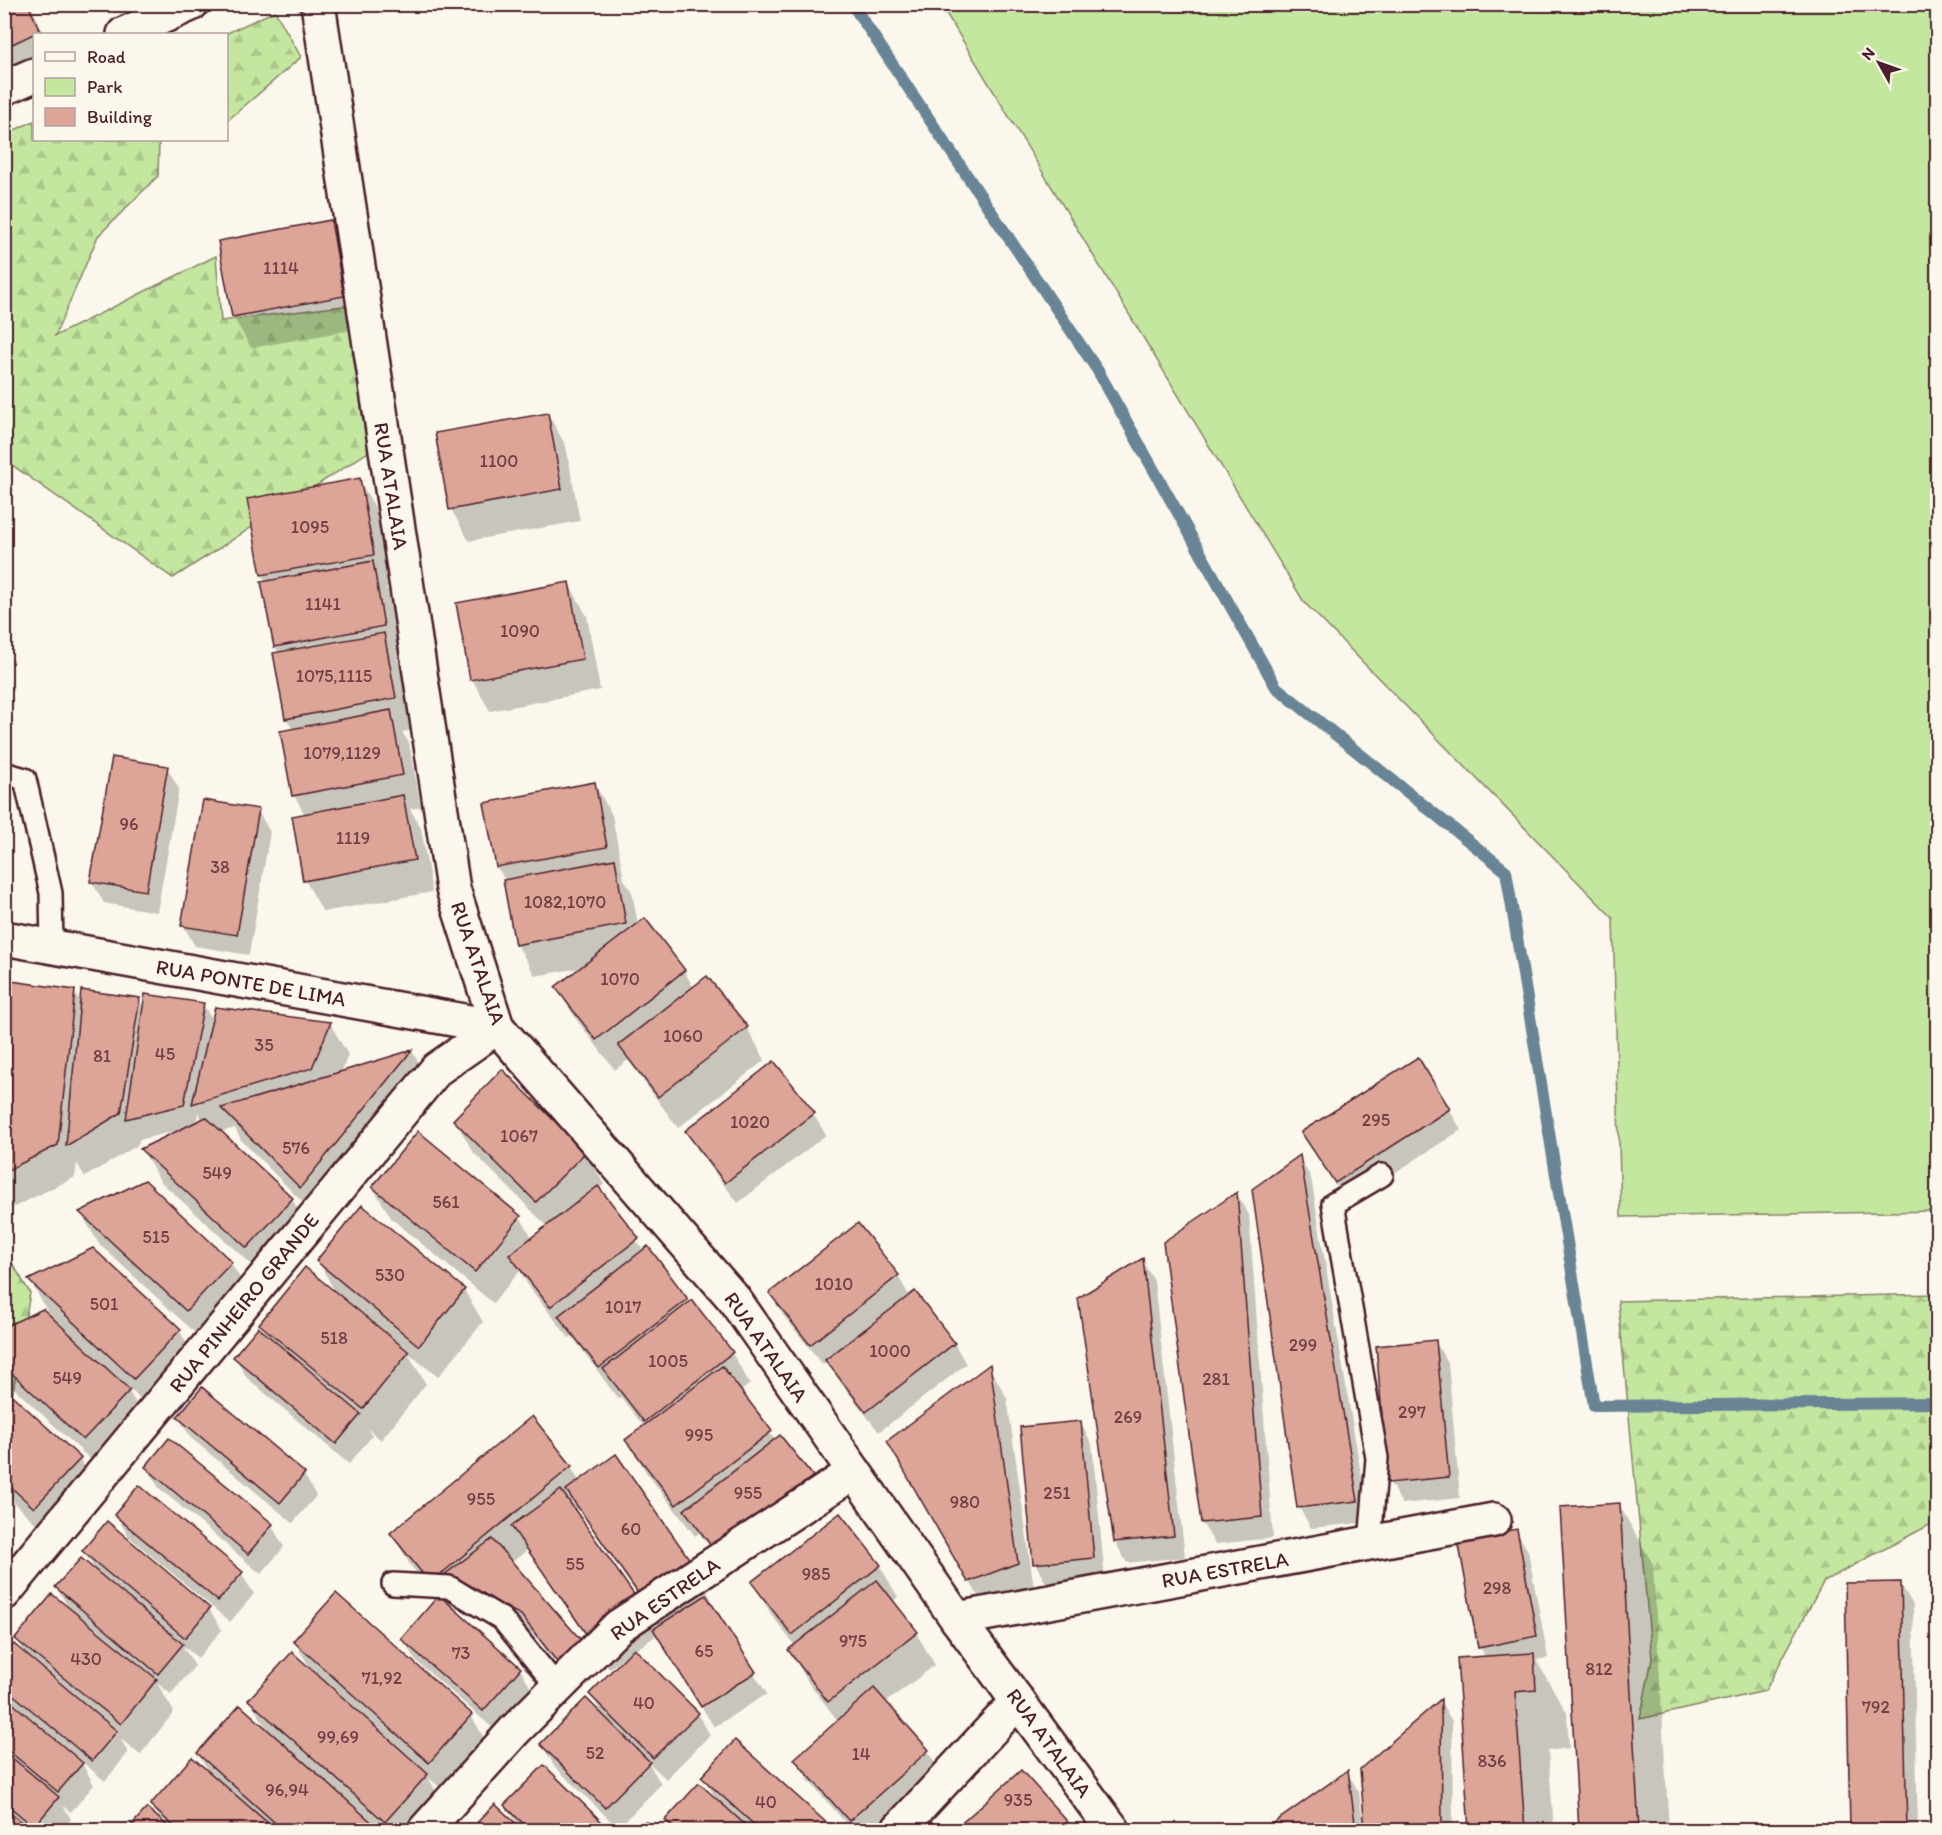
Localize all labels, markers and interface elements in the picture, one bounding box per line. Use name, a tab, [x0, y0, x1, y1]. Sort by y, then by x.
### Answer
legend	[33, 33, 228, 141]
north arrow	[1849, 33, 1909, 93]
text: N	[1857, 43, 1879, 64]
text: Road	[87, 46, 126, 68]
text: Park	[87, 76, 122, 98]
text: Building	[87, 106, 153, 128]
house number: 1114	[263, 257, 299, 279]
street label: RUA ATALAIA	[369, 420, 414, 552]
house number: 1100	[480, 450, 518, 472]
house number: 1095	[291, 516, 329, 538]
house number: 1141	[305, 593, 341, 615]
house number: 1090	[500, 620, 540, 642]
house number: 1075,1115	[296, 665, 372, 687]
house number: 1079,1129	[303, 742, 381, 764]
house number: 96	[120, 813, 138, 835]
house number: 1119	[336, 827, 370, 849]
house number: 38	[210, 856, 230, 878]
house number: 1082,1070	[524, 891, 606, 913]
street label: RUA ATALAIA	[446, 898, 511, 1028]
street label: RUA PONTE DE LIMA	[154, 953, 349, 1012]
house number: 1070	[600, 968, 640, 990]
house number: 1060	[663, 1025, 703, 1047]
house number: 35	[254, 1034, 274, 1056]
house number: 45	[155, 1043, 175, 1065]
house number: 81	[93, 1045, 111, 1067]
house number: 295	[1362, 1109, 1390, 1131]
house number: 1020	[730, 1111, 770, 1133]
house number: 1067	[500, 1125, 538, 1147]
house number: 576	[282, 1137, 310, 1159]
house number: 549	[202, 1162, 232, 1184]
house number: 561	[432, 1191, 460, 1213]
street label: RUA PINHEIRO GRANDE	[164, 1208, 324, 1397]
house number: 515	[142, 1226, 170, 1248]
house number: 530	[375, 1264, 405, 1286]
house number: 1010	[815, 1273, 853, 1295]
street label: RUA ATALAIA	[719, 1287, 814, 1407]
house number: 501	[90, 1293, 118, 1315]
house number: 1017	[605, 1296, 641, 1318]
house number: 518	[320, 1327, 348, 1349]
house number: 299	[1289, 1334, 1317, 1356]
house number: 1000	[869, 1340, 911, 1362]
house number: 1005	[648, 1350, 688, 1372]
house number: 549	[52, 1367, 82, 1389]
house number: 281	[1202, 1368, 1230, 1390]
house number: 297	[1398, 1401, 1426, 1423]
house number: 269	[1114, 1406, 1142, 1428]
house number: 995	[685, 1424, 713, 1446]
house number: 955	[734, 1482, 762, 1504]
house number: 251	[1043, 1482, 1071, 1504]
house number: 955	[467, 1488, 495, 1510]
house number: 980	[950, 1491, 980, 1513]
house number: 60	[621, 1518, 641, 1540]
street label: RUA ESTRELA	[1160, 1546, 1291, 1593]
street label: RUA ESTRELA	[605, 1551, 725, 1646]
house number: 55	[566, 1553, 584, 1575]
house number: 985	[802, 1563, 830, 1585]
house number: 298	[1483, 1577, 1512, 1599]
house number: 975	[839, 1630, 867, 1652]
house number: 65	[695, 1640, 713, 1662]
house number: 73	[452, 1642, 471, 1664]
house number: 430	[70, 1648, 102, 1670]
house number: 812	[1585, 1658, 1613, 1680]
house number: 71,92	[362, 1667, 403, 1689]
street label: RUA ATALAIA	[1001, 1683, 1098, 1803]
house number: 40	[633, 1692, 655, 1714]
house number: 792	[1862, 1696, 1890, 1718]
house number: 99,69	[317, 1726, 359, 1748]
house number: 52	[586, 1742, 605, 1764]
house number: 14	[851, 1743, 871, 1765]
house number: 836	[1477, 1750, 1507, 1772]
house number: 96,94	[265, 1779, 309, 1801]
house number: 935	[1004, 1789, 1032, 1811]
house number: 40	[755, 1791, 777, 1813]

